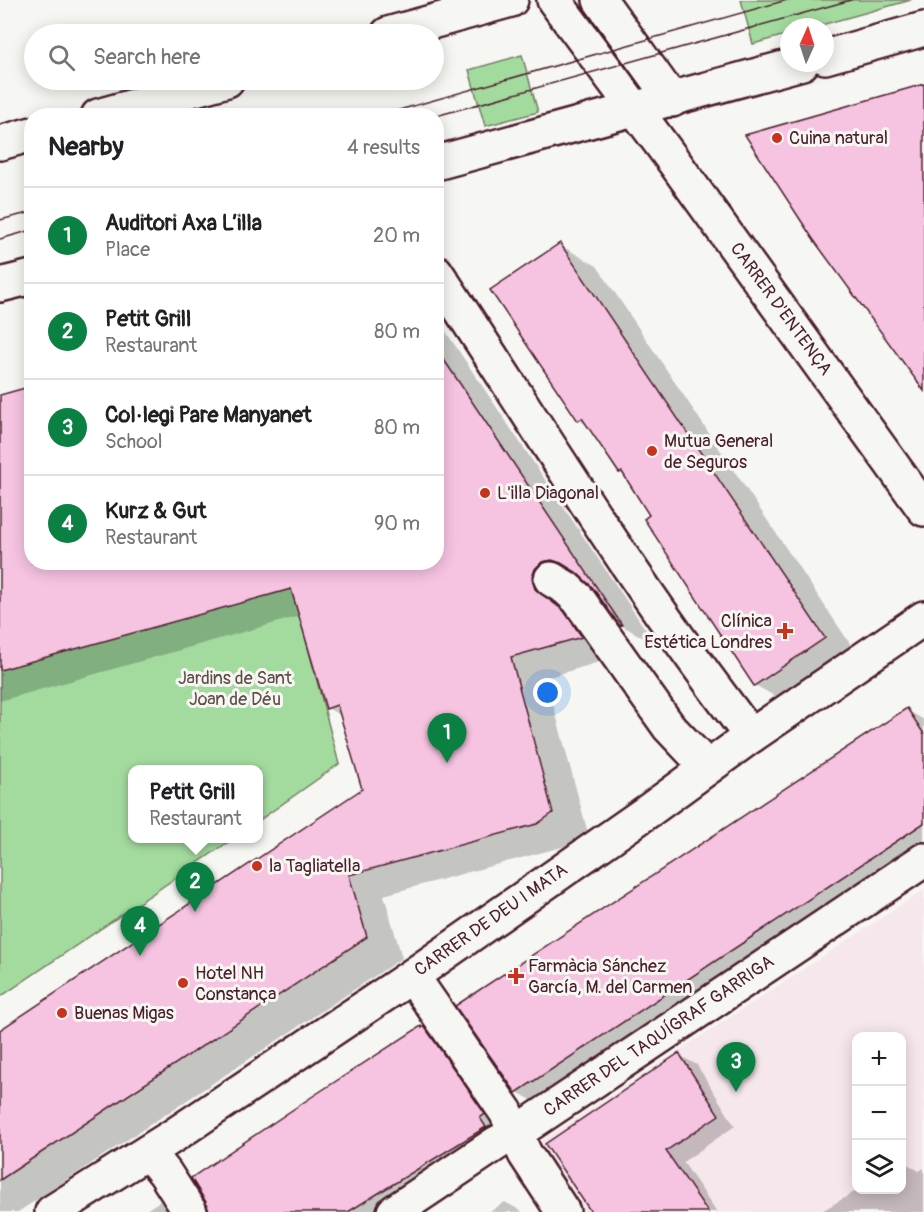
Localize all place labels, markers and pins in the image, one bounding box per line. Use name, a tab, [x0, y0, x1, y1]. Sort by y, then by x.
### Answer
place label: Cuina natural	[789, 127, 888, 150]
marker: Cuina natural	[770, 131, 784, 145]
place label: Mutua General de Seguros	[664, 430, 773, 474]
marker: Mutua General de Seguros	[645, 444, 659, 458]
place label: L'illa Diagonal	[497, 482, 599, 505]
marker: L'illa Diagonal	[478, 486, 492, 500]
place label: Clínica Estética Londres	[644, 610, 772, 654]
marker: Clínica Estética Londres	[776, 622, 794, 640]
pin: 1	[428, 714, 466, 763]
place label: la Tagliatella	[269, 855, 360, 878]
marker: la Tagliatella	[250, 859, 264, 873]
pin: 2	[176, 862, 214, 912]
pin: 4	[120, 906, 160, 956]
place label: Farmàcia Sánchez García, M. del Carmen	[528, 955, 692, 999]
place label: Hotel NH Constança	[195, 962, 276, 1006]
marker: Farmàcia Sánchez García, M. del Carmen	[509, 969, 523, 983]
marker: Hotel NH Constança	[176, 976, 190, 990]
place label: Buenas Migas	[74, 1002, 174, 1025]
marker: Buenas Migas	[55, 1006, 69, 1020]
pin: 3	[716, 1042, 756, 1092]

